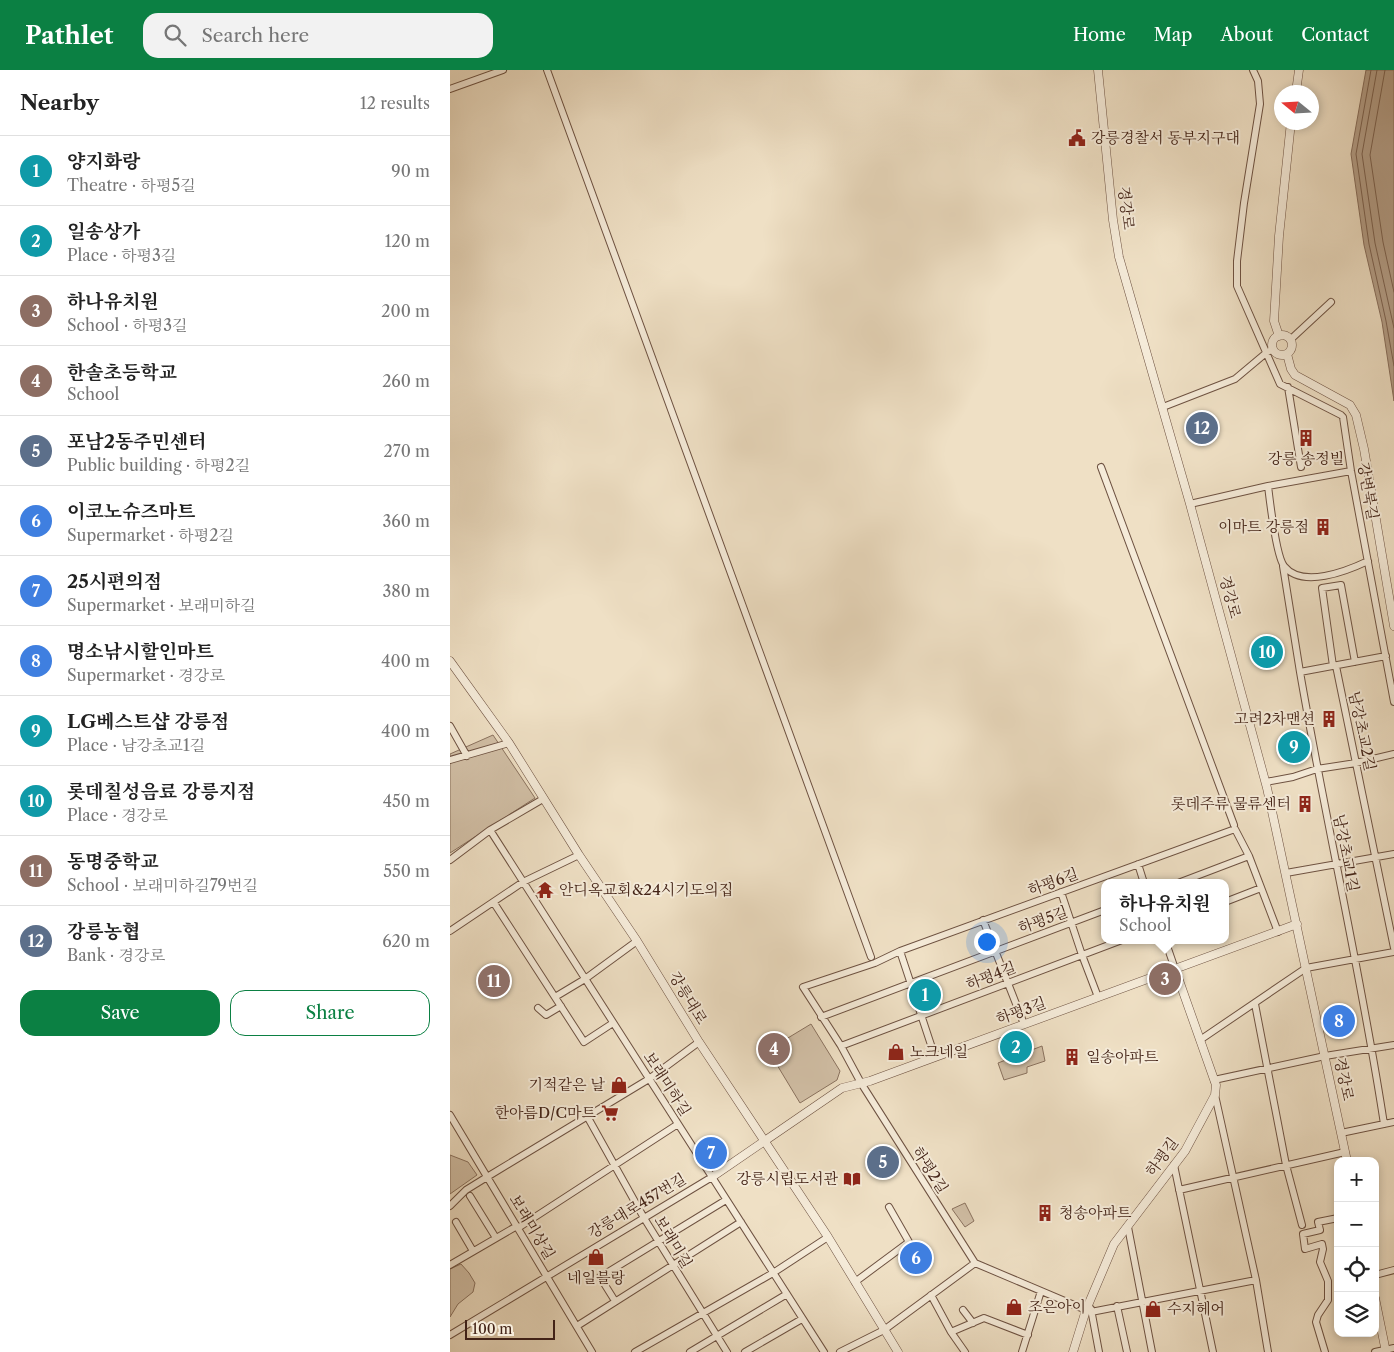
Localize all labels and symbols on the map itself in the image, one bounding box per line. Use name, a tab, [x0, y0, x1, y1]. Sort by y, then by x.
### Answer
north arrow	[1274, 85, 1319, 130]
public building icon: 강릉경찰서 동부지구대	[1067, 128, 1087, 148]
place label: 강릉경찰서 동부지구대	[1091, 128, 1240, 147]
street label: 경강로	[1114, 185, 1139, 231]
pin: 12	[1186, 409, 1218, 447]
building icon: 강릉 송정빌	[1296, 428, 1316, 448]
place label: 강릉 송정빌	[1268, 449, 1344, 468]
street label: 강변북길	[1354, 461, 1383, 521]
place label: 이마트 강릉점	[1218, 517, 1309, 536]
building icon: 이마트 강릉점	[1313, 517, 1333, 537]
street label: 경강로	[1216, 573, 1245, 621]
pin: 10	[1251, 633, 1283, 671]
street label: 남강초교2길	[1345, 689, 1380, 773]
place label: 고려2차맨션	[1234, 709, 1315, 728]
building icon: 고려2차맨션	[1319, 709, 1339, 729]
pin: 9	[1278, 728, 1310, 766]
place label: 롯데주류 물류센터	[1171, 794, 1291, 813]
building icon: 롯데주류 물류센터	[1295, 794, 1315, 814]
street label: 남강초교1길	[1330, 812, 1363, 893]
street label: 하평6길	[1025, 864, 1081, 899]
temple icon: 안디옥교회&24시기도의집	[535, 880, 555, 900]
place label: 안디옥교회&24시기도의집	[559, 880, 733, 899]
street label: 하평5길	[1015, 902, 1070, 937]
your location	[974, 929, 1000, 955]
street label: 하평4길	[963, 957, 1019, 994]
pin: 3	[1149, 960, 1181, 998]
pin: 11	[478, 962, 510, 1000]
street label: 강릉대로	[665, 968, 712, 1028]
pin: 1	[909, 976, 941, 1014]
street label: 하평3길	[993, 993, 1048, 1028]
pin: 8	[1323, 1002, 1355, 1040]
pin: 2	[1000, 1028, 1032, 1066]
pin: 4	[758, 1030, 790, 1068]
shop icon: 노크네일	[886, 1042, 906, 1062]
place label: 노크네일	[910, 1042, 968, 1061]
building icon: 일송아파트	[1062, 1047, 1082, 1067]
place label: 일송아파트	[1086, 1047, 1159, 1066]
street label: 보래미하길	[640, 1048, 695, 1119]
street label: 경강로	[1331, 1056, 1358, 1103]
place label: 기적같은 날	[529, 1075, 606, 1094]
shop icon: 기적같은 날	[609, 1075, 629, 1095]
place label: 한아름D/C마트	[495, 1103, 596, 1122]
supermarket icon: 한아름D/C마트	[600, 1103, 620, 1123]
pin: 7	[695, 1134, 727, 1172]
street label: 하평길	[1141, 1134, 1182, 1180]
pin: 5	[867, 1143, 899, 1181]
street label: 하평2길	[908, 1143, 953, 1197]
street label: 강릉대로457번길	[584, 1169, 689, 1242]
place label: 강릉시립도서관	[737, 1169, 839, 1188]
library icon: 강릉시립도서관	[842, 1169, 862, 1189]
street label: 보래미상길	[506, 1191, 559, 1263]
building icon: 청송아파트	[1035, 1203, 1055, 1223]
place label: 청송아파트	[1059, 1203, 1132, 1222]
street label: 보래미길	[650, 1212, 696, 1271]
pin: 6	[900, 1239, 932, 1277]
shop icon: 네일블랑	[586, 1247, 606, 1267]
place label: 네일블랑	[567, 1268, 625, 1287]
shop icon: 조은아이	[1004, 1297, 1024, 1317]
place label: 조은아이	[1028, 1297, 1086, 1316]
shop icon: 수지헤어	[1143, 1299, 1163, 1319]
place label: 수지헤어	[1167, 1299, 1225, 1318]
scale bar	[465, 1317, 555, 1340]

